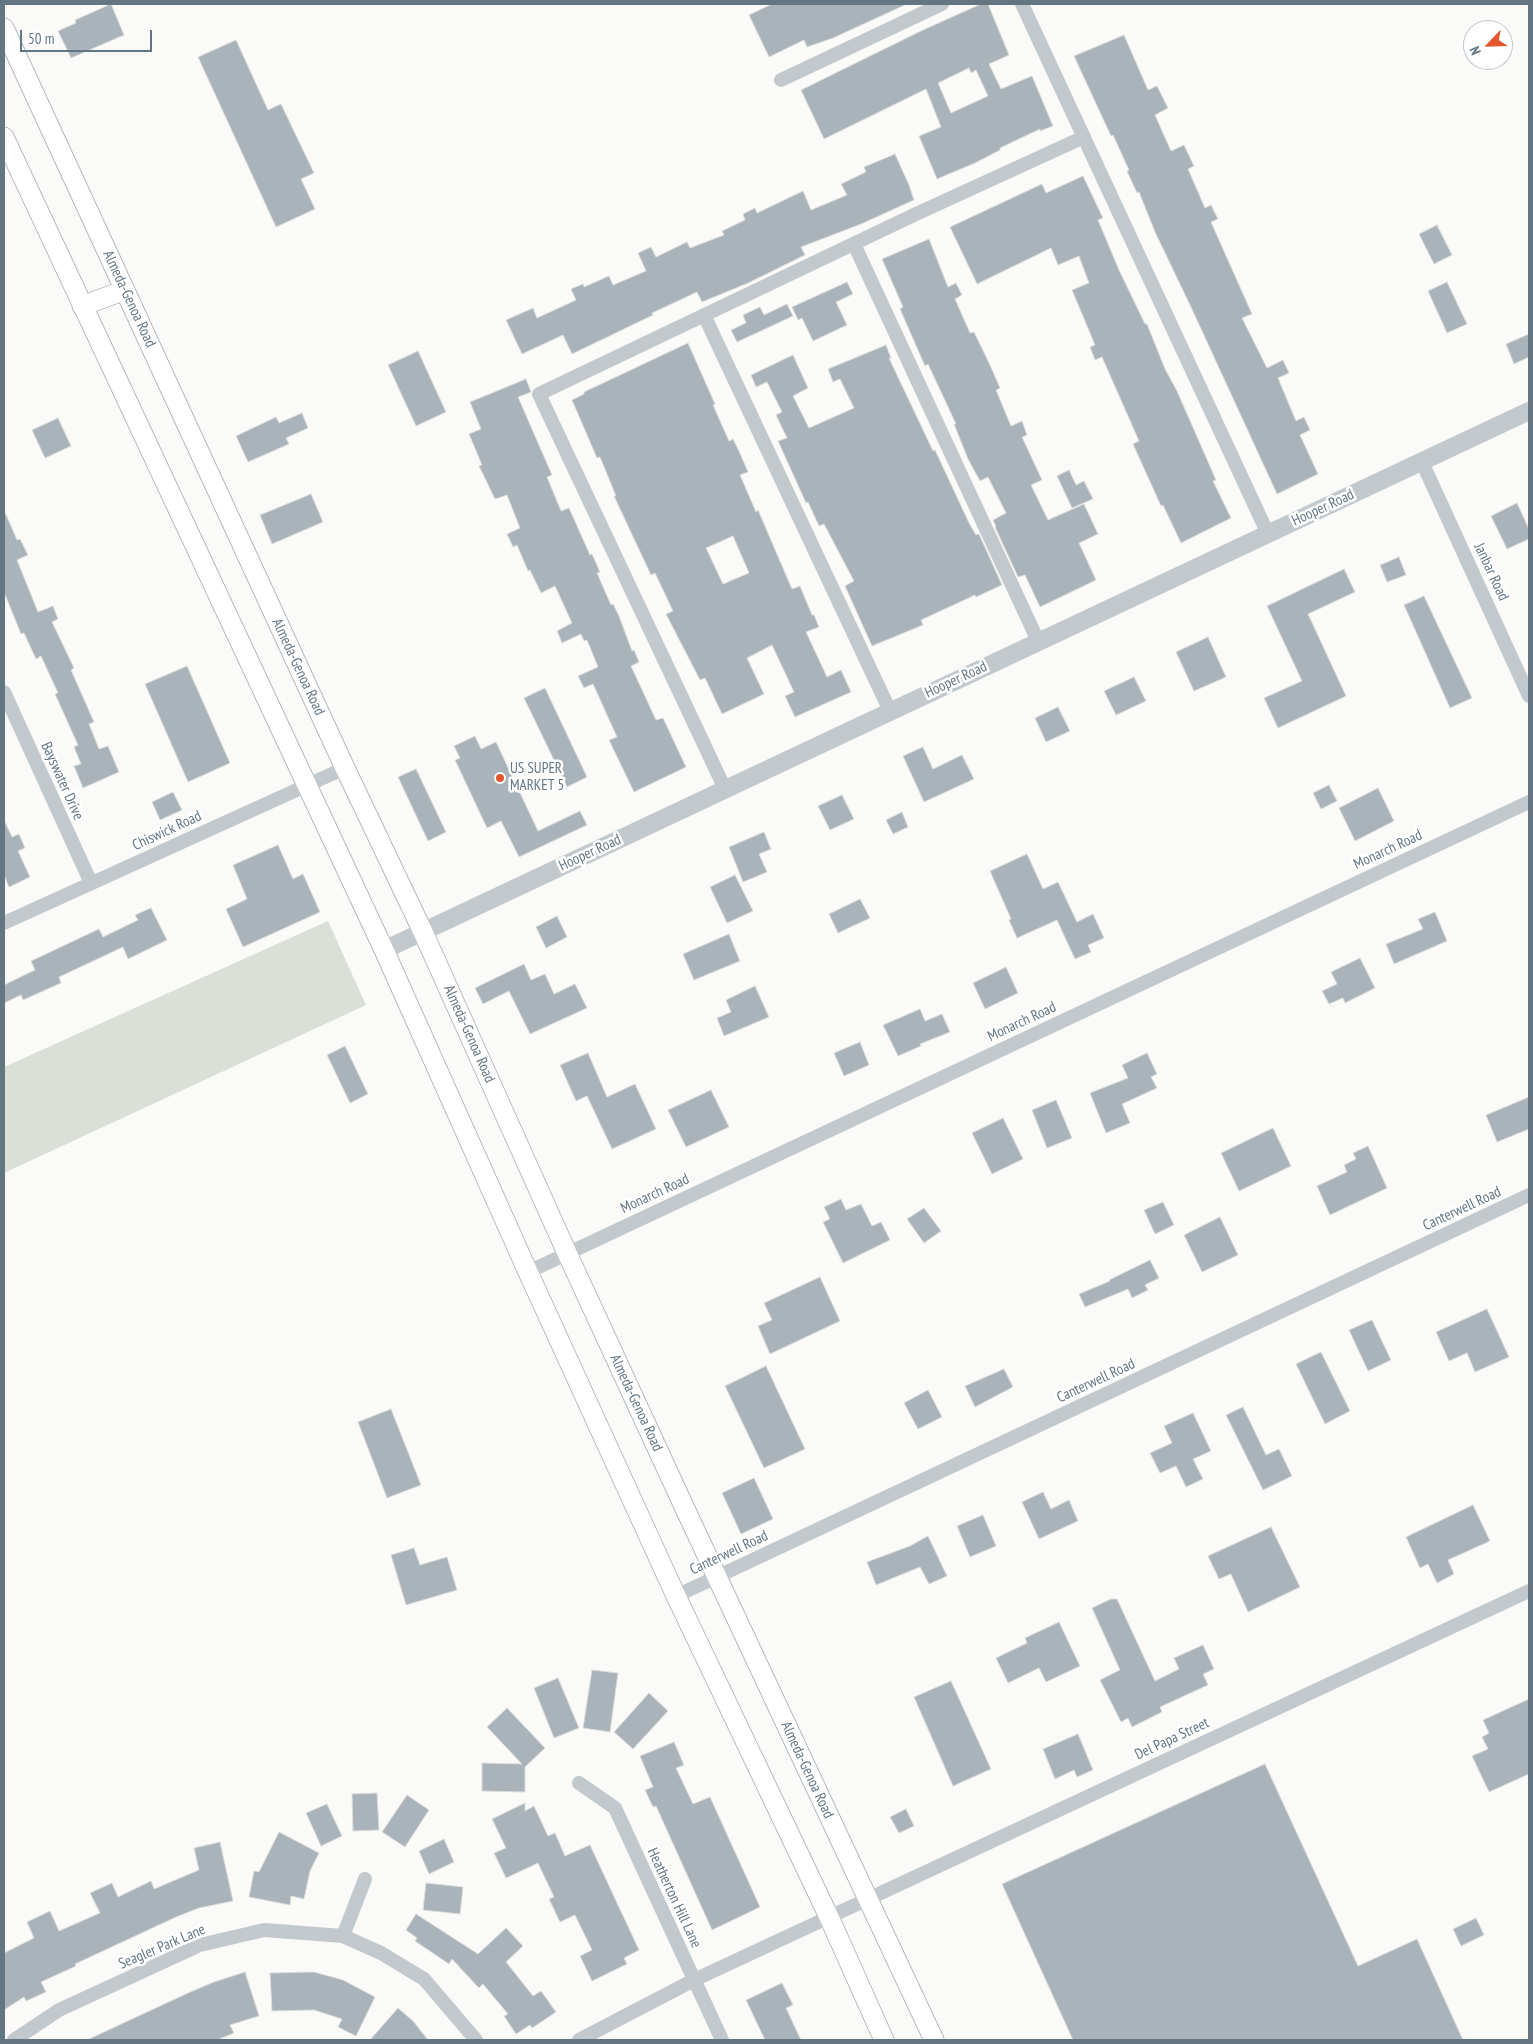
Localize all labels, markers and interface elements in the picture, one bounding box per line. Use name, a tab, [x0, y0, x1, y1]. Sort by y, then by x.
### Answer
scale bar	[22, 20, 155, 52]
north arrow	[1463, 20, 1513, 70]
text: 50 m	[28, 29, 54, 48]
text: N	[1465, 44, 1485, 58]
street label: Almeda-Genoa Road	[99, 248, 159, 350]
street label: Hooper Road	[1289, 486, 1357, 530]
street label: Janbar Road	[1470, 540, 1512, 604]
street label: Almeda-Genoa Road	[268, 616, 328, 718]
street label: Hooper Road	[922, 658, 990, 702]
street label: Bayswater Drive	[37, 739, 87, 823]
place label: US SUPER MARKET 5	[510, 760, 564, 795]
marker: US SUPER MARKET 5	[494, 772, 506, 784]
street label: Chiswick Road	[130, 807, 204, 855]
street label: Monarch Road	[1351, 826, 1425, 874]
street label: Hooper Road	[556, 831, 624, 875]
street label: Almeda-Genoa Road	[439, 982, 499, 1086]
street label: Monarch Road	[985, 998, 1059, 1046]
street label: Monarch Road	[618, 1170, 692, 1218]
street label: Canterwell Road	[1420, 1183, 1504, 1235]
street label: Almeda-Genoa Road	[606, 1352, 666, 1454]
street label: Canterwell Road	[1054, 1355, 1138, 1407]
street label: Canterwell Road	[687, 1527, 771, 1579]
street label: Del Papa Street	[1132, 1714, 1212, 1764]
street label: Almeda-Genoa Road	[777, 1719, 837, 1821]
street label: Heatherton Hill Lane	[643, 1845, 705, 1951]
street label: Seagler Park Lane	[116, 1921, 208, 1973]

